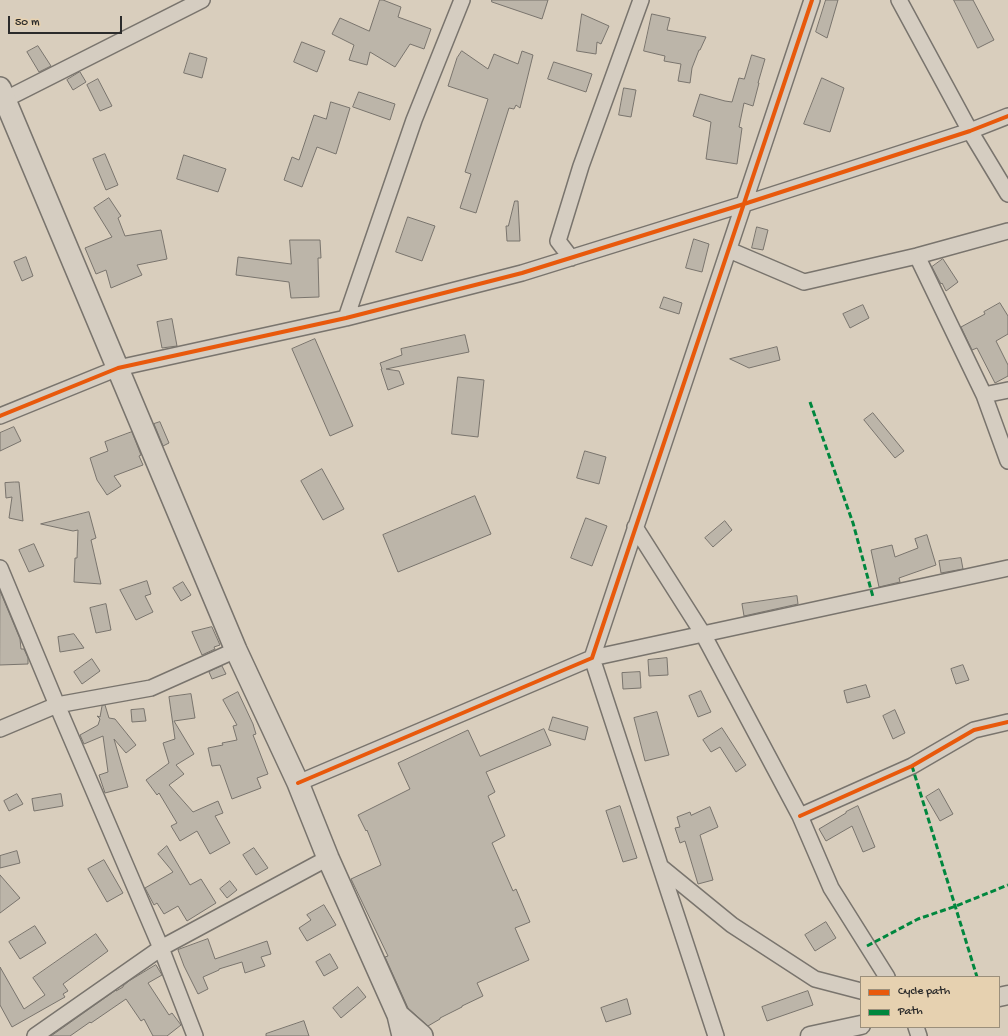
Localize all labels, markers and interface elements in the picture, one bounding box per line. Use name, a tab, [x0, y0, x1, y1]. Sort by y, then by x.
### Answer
scale bar	[10, 8, 124, 34]
text: 50 m	[15, 16, 40, 30]
legend	[860, 976, 1000, 1028]
text: Cycle path	[898, 985, 950, 999]
text: Path	[898, 1005, 923, 1019]

